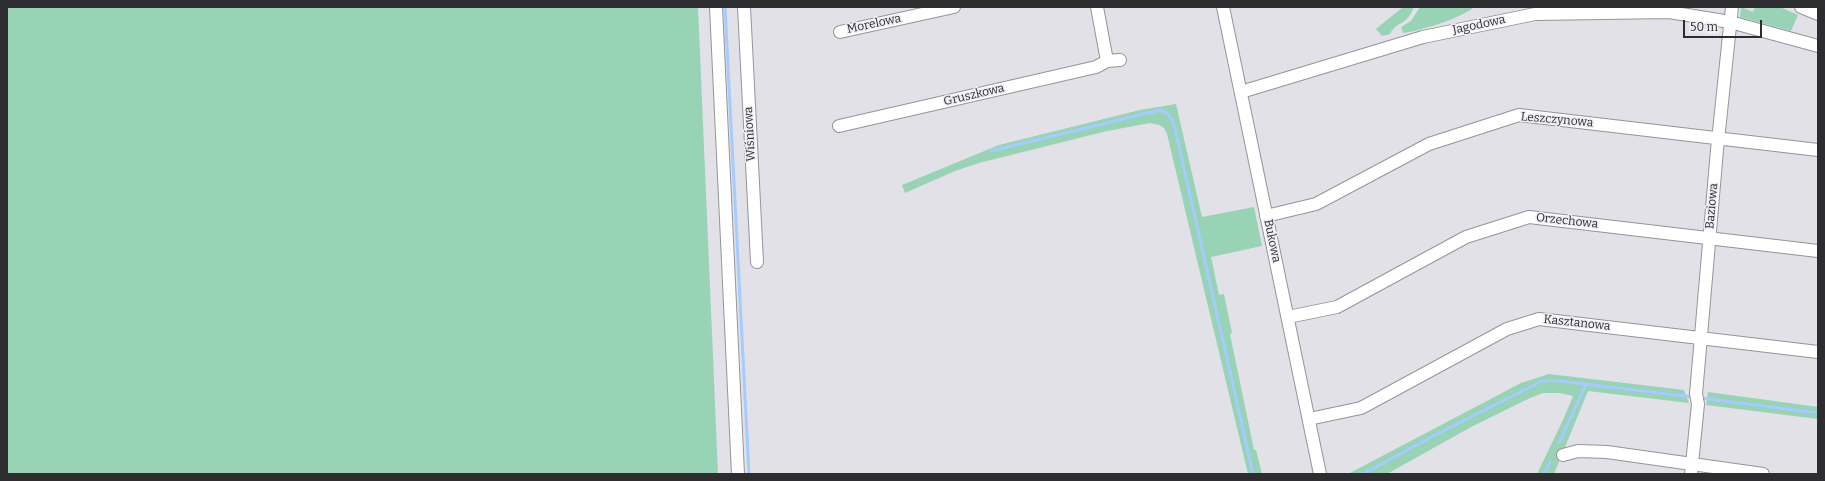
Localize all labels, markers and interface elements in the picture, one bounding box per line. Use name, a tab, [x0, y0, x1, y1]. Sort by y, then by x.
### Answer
street label: Morelowa	[846, 11, 902, 37]
street label: Jagodowa	[1451, 12, 1507, 38]
scale bar	[1685, 12, 1764, 38]
text: 50 m	[1690, 20, 1718, 34]
street label: Gruszkowa	[942, 81, 1006, 109]
street label: Wiśniowa	[741, 106, 759, 162]
street label: Leszczynowa	[1520, 110, 1594, 130]
street label: Baziowa	[1703, 182, 1721, 230]
street label: Orzechowa	[1535, 211, 1599, 231]
street label: Bukowa	[1260, 218, 1284, 264]
street label: Kasztanowa	[1543, 312, 1611, 334]

